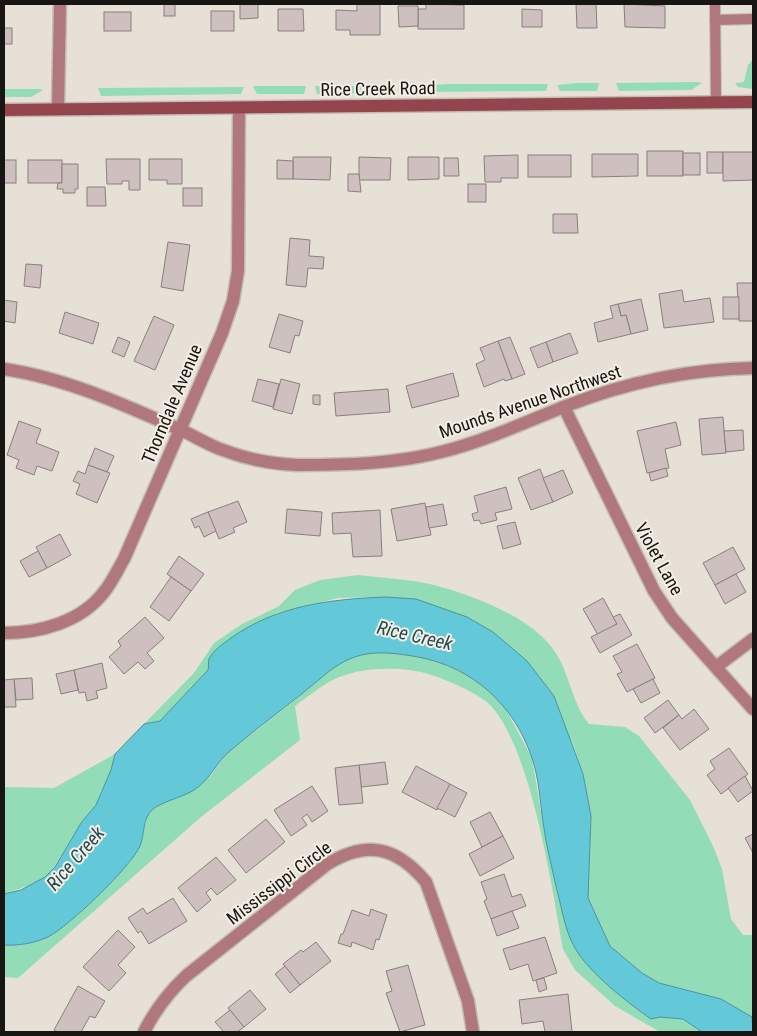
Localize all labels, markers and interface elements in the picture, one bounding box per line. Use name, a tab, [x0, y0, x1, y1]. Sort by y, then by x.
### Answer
street label: Rice Creek Road	[320, 77, 436, 100]
street label: Thorndale Avenue	[137, 341, 206, 467]
street label: Mounds Avenue Northwest	[436, 360, 624, 443]
street label: Violet Lane	[631, 519, 688, 599]
water label: Rice Creek	[375, 616, 456, 656]
water label: Rice Creek	[41, 821, 110, 895]
street label: Mississippi Circle	[222, 836, 335, 929]

